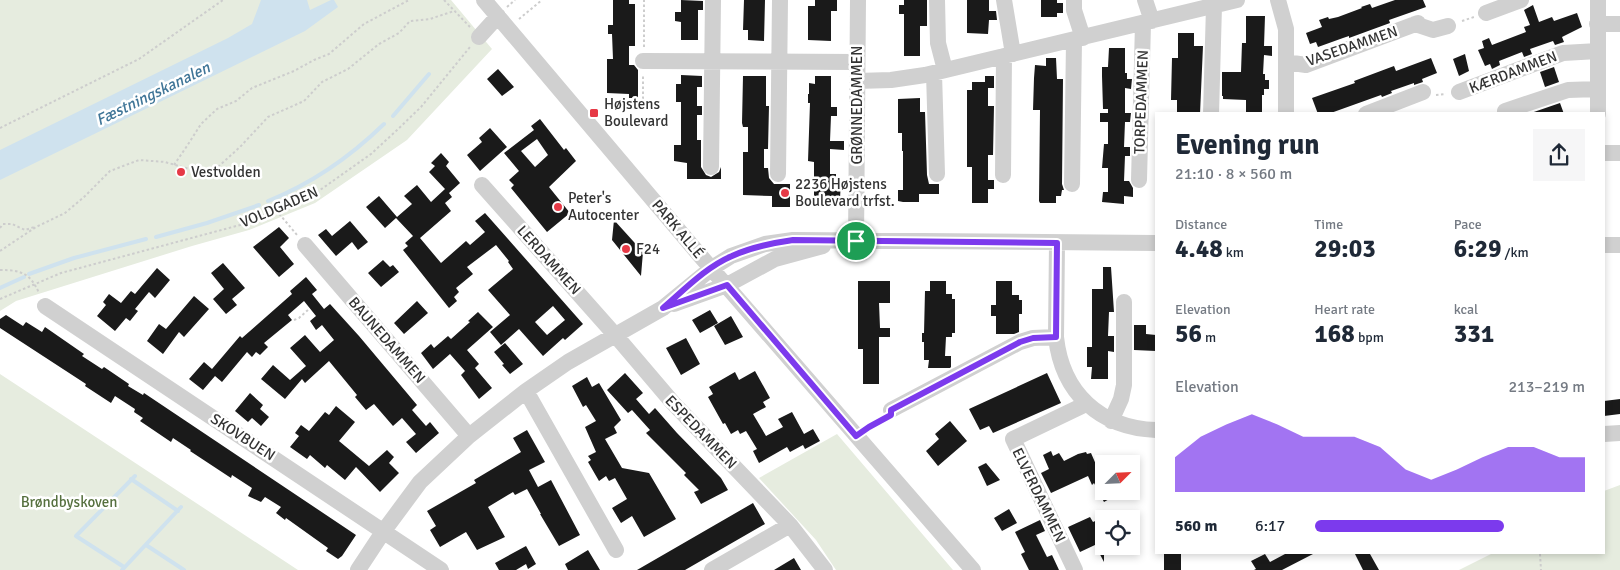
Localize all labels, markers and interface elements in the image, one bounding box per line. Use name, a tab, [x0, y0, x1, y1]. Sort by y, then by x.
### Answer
street label: VASEDAMMEN	[1304, 22, 1400, 70]
street label: GRØNNEDAMMEN	[848, 46, 866, 164]
street label: KÆRDAMMEN	[1467, 47, 1559, 97]
street label: TORPEDAMMEN	[1130, 49, 1152, 155]
water label: Fæstningskanalen	[93, 57, 214, 130]
place label: Højstens Boulevard	[604, 95, 668, 130]
marker: Højstens Boulevard	[588, 107, 600, 119]
text: Evening run	[1175, 128, 1320, 162]
button: share	[1533, 129, 1585, 181]
place label: Vestvolden	[191, 163, 261, 181]
text: 21:10 · 8 × 560 m	[1175, 164, 1292, 184]
marker: Vestvolden	[175, 166, 187, 178]
place label: 2236 Højstens Boulevard trfst.	[795, 175, 895, 210]
street label: VOLDGADEN	[237, 183, 321, 231]
marker: 2236 Højstens Boulevard trfst.	[779, 187, 791, 199]
place label: Peter's Autocenter	[568, 189, 639, 224]
street label: PARK ALLÉ	[648, 195, 708, 262]
marker: Peter's Autocenter	[552, 201, 564, 213]
text: Distance	[1175, 216, 1227, 233]
text: Time	[1314, 216, 1343, 233]
text: Pace	[1454, 216, 1482, 233]
pin	[835, 220, 877, 262]
street label: LERDAMMEN	[513, 222, 585, 298]
icon: arrive	[842, 227, 870, 255]
text: 4.48	[1175, 233, 1223, 264]
text: 29:03	[1314, 233, 1376, 264]
text: 6:29	[1454, 233, 1502, 264]
place label: F24	[636, 240, 660, 258]
marker: F24	[620, 243, 632, 255]
text: km	[1223, 244, 1244, 261]
text: /km	[1502, 244, 1529, 261]
street label: BAUNEDAMMEN	[345, 293, 429, 387]
text: Elevation	[1175, 301, 1231, 318]
text: Heart rate	[1314, 301, 1375, 318]
text: kcal	[1454, 301, 1478, 318]
text: 56	[1175, 318, 1202, 349]
text: 168	[1314, 318, 1355, 349]
text: 331	[1454, 318, 1494, 349]
text: m	[1202, 329, 1216, 346]
text: bpm	[1355, 329, 1384, 346]
text: Elevation	[1175, 377, 1239, 397]
text: 213–219 m	[1508, 377, 1585, 397]
street label: ESPEDAMMEN	[661, 391, 741, 473]
street label: SKOVBUEN	[207, 410, 279, 464]
street label: ELVERDAMMEN	[1008, 445, 1070, 545]
north arrow	[1095, 455, 1140, 500]
map controls	[1095, 455, 1140, 555]
park label: Brøndbyskoven	[21, 493, 117, 511]
button: locate	[1095, 510, 1140, 555]
text: 560 m	[1175, 516, 1217, 536]
text: 6:17	[1255, 516, 1285, 536]

